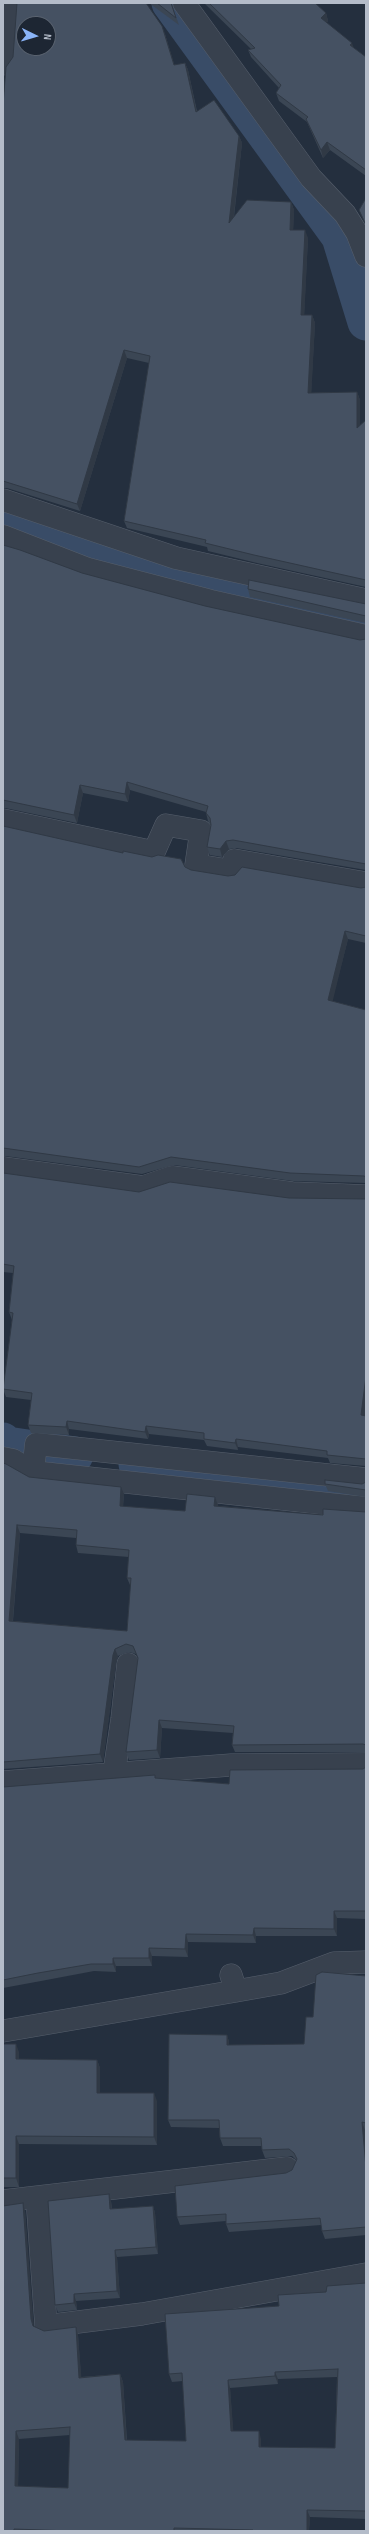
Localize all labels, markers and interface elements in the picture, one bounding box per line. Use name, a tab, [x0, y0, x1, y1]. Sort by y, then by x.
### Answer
north arrow	[16, 16, 56, 56]
text: N	[41, 34, 54, 40]

